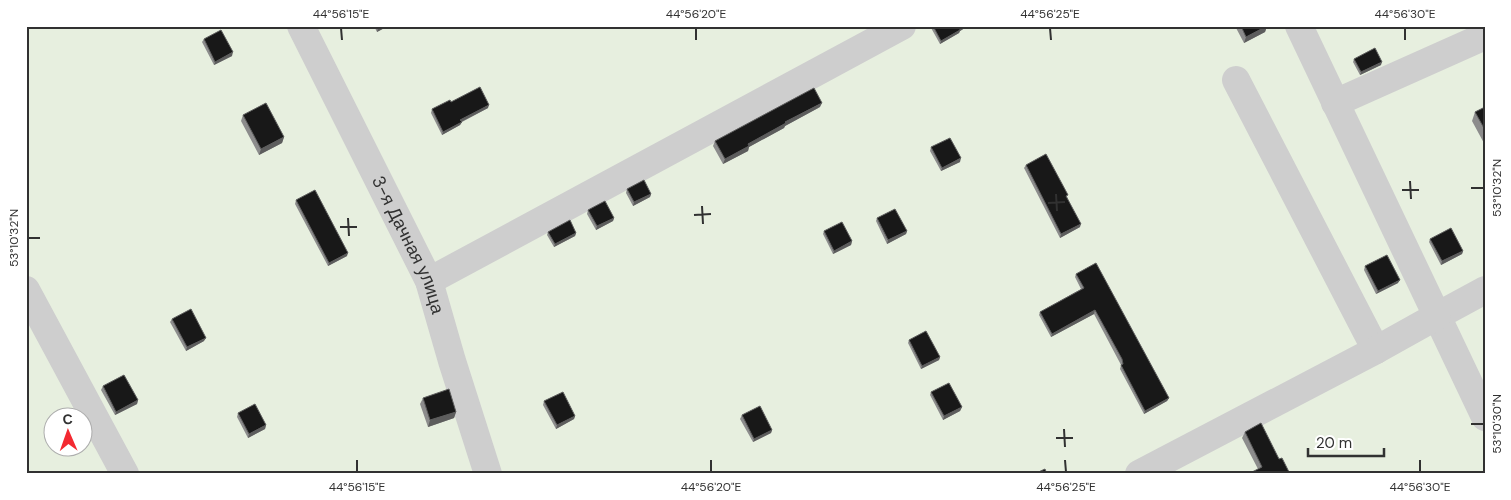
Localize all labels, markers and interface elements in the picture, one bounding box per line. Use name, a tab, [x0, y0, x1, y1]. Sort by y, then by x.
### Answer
text: 44°56'15"E	[313, 6, 370, 22]
text: 44°56'20"E	[666, 6, 727, 22]
text: 44°56'25"E	[1020, 6, 1080, 22]
text: 44°56'30"E	[1374, 6, 1436, 22]
text: 53°10'32"N	[1489, 159, 1505, 217]
street label: 3-я Дачная улица	[366, 172, 450, 318]
text: 53°10'32"N	[6, 209, 22, 267]
text: 53°10'30"N	[1489, 394, 1505, 454]
north arrow	[42, 408, 92, 458]
text: С	[62, 410, 73, 428]
scale bar	[1308, 425, 1385, 457]
text: 20 m	[1316, 433, 1352, 453]
text: 44°56'15"E	[329, 479, 386, 495]
text: 44°56'20"E	[681, 479, 742, 495]
text: 44°56'25"E	[1036, 479, 1096, 495]
text: 44°56'30"E	[1389, 479, 1451, 495]

